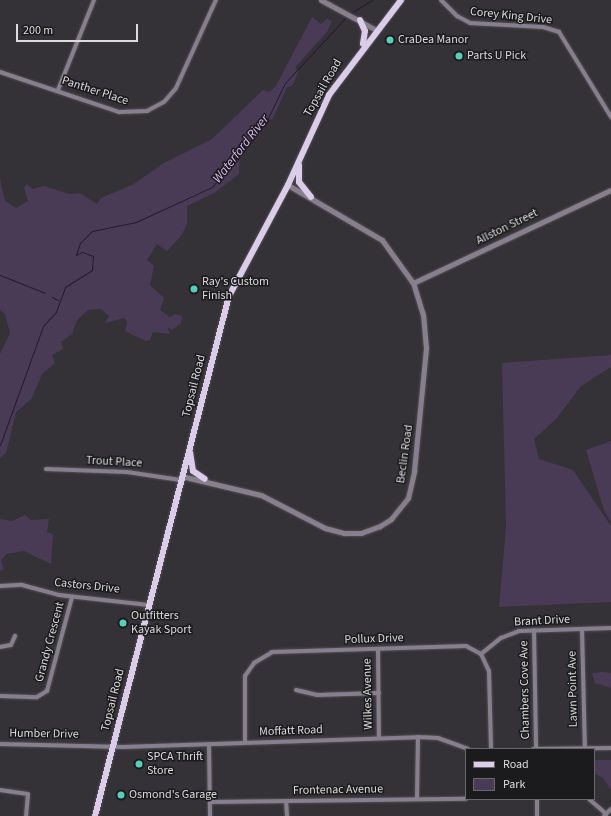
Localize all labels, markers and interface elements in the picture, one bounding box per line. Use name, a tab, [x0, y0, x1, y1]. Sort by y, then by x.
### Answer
street label: Corey King Drive	[469, 5, 553, 27]
scale bar	[18, 16, 140, 42]
text: 200 m	[23, 22, 53, 39]
place label: CraDea Manor	[398, 33, 468, 47]
marker: CraDea Manor	[385, 35, 395, 45]
place label: Parts U Pick	[467, 49, 526, 63]
marker: Parts U Pick	[454, 51, 464, 61]
street label: Topsail Road	[301, 57, 345, 119]
street label: Panther Place	[60, 73, 130, 109]
water label: Waterford River	[210, 112, 272, 186]
street label: Allston Street	[474, 206, 540, 248]
place label: Ray's Custom Finish	[202, 275, 269, 303]
marker: Ray's Custom Finish	[189, 284, 199, 294]
street label: Topsail Road	[179, 353, 209, 419]
street label: Beclin Road	[394, 424, 416, 484]
street label: Trout Place	[85, 453, 143, 471]
street label: Castors Drive	[54, 575, 120, 597]
street label: Grandy Crescent	[32, 600, 68, 684]
place label: Outfitters Kayak Sport	[131, 609, 192, 637]
street label: Brant Drive	[514, 612, 570, 630]
marker: Outfitters Kayak Sport	[118, 618, 128, 628]
street label: Pollux Drive	[344, 631, 404, 647]
street label: Chambers Cove Ave	[517, 641, 533, 739]
street label: Lawn Point Ave	[565, 651, 581, 727]
street label: Wilkes Avenue	[360, 658, 376, 730]
street label: Topsail Road	[98, 667, 128, 733]
street label: Moffatt Road	[259, 723, 323, 739]
street label: Humber Drive	[9, 726, 79, 742]
legend	[465, 748, 595, 800]
place label: SPCA Thrift Store	[147, 750, 203, 778]
text: Road	[503, 756, 529, 773]
marker: SPCA Thrift Store	[134, 759, 144, 769]
text: Park	[503, 776, 525, 793]
street label: Frontenac Avenue	[293, 782, 383, 798]
place label: Osmond's Garage	[129, 788, 217, 802]
marker: Osmond's Garage	[116, 790, 126, 800]

